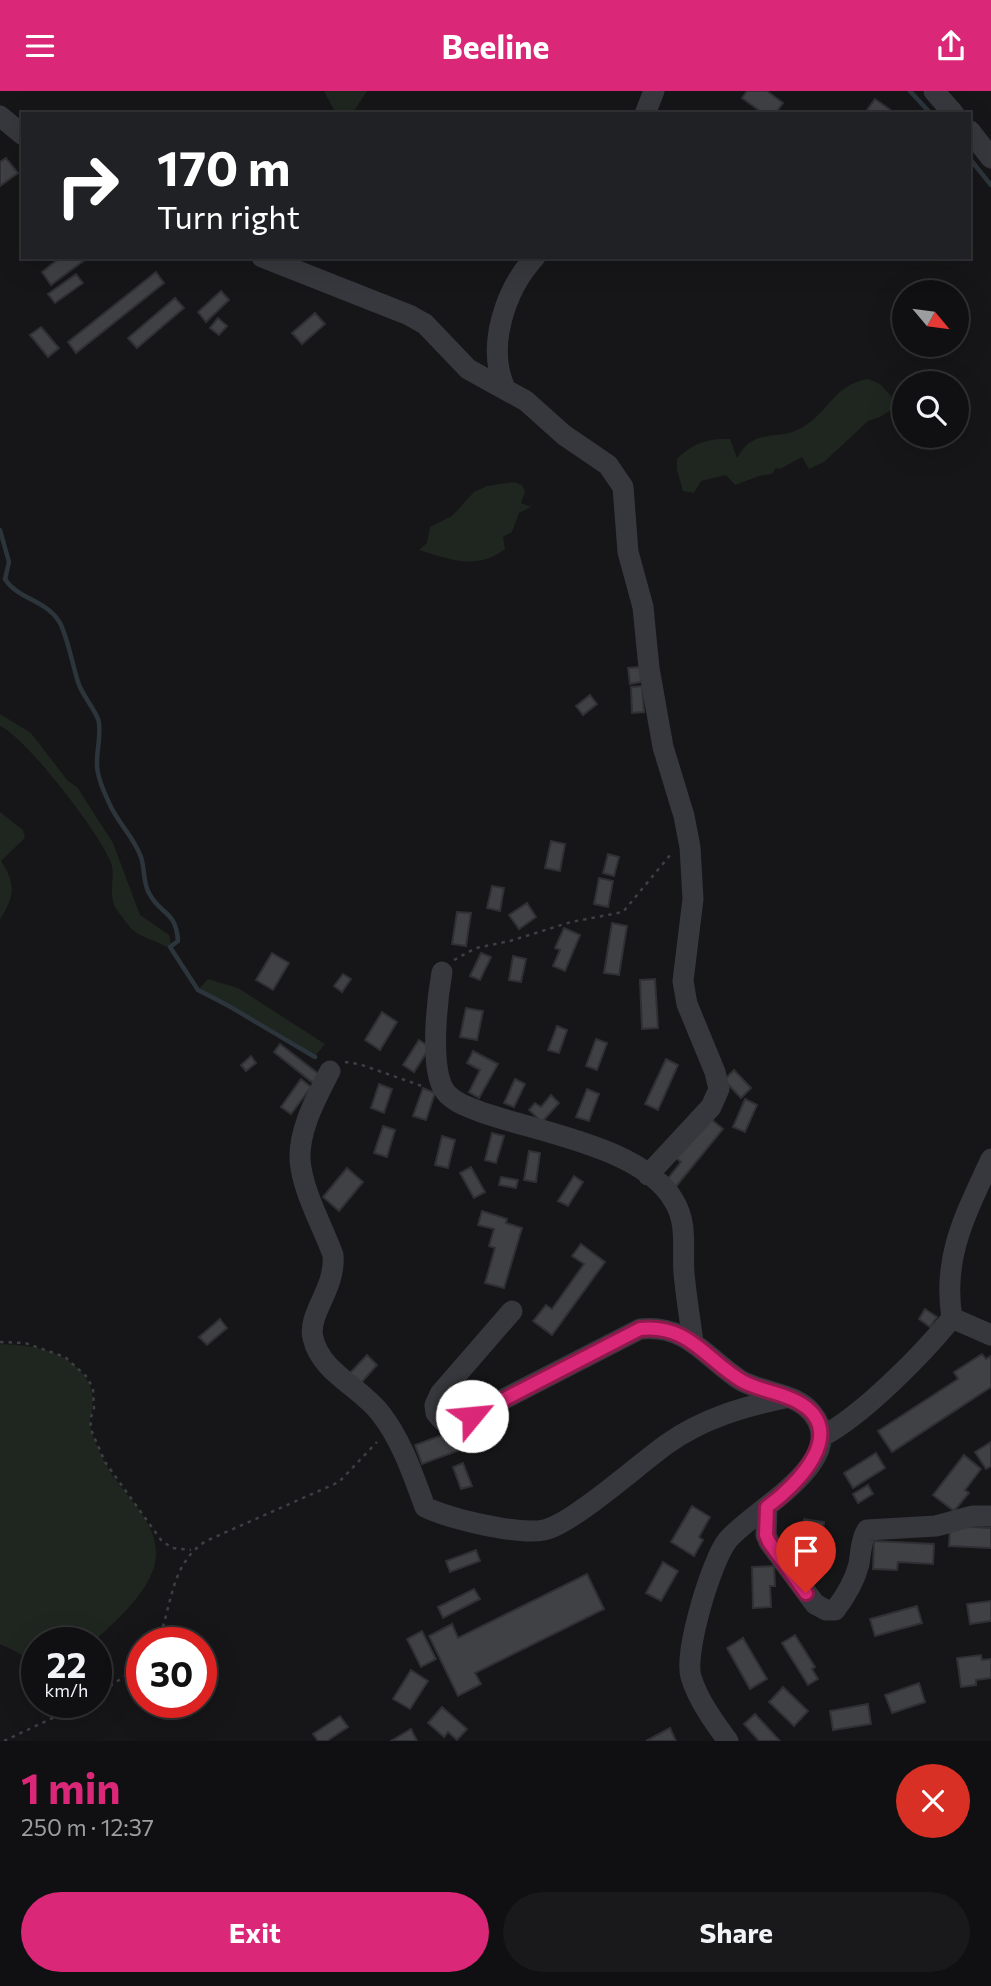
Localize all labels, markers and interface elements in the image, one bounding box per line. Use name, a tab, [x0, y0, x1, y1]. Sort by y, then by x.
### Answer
text: Beeline	[442, 26, 549, 66]
icon: menu	[21, 27, 59, 65]
icon: share	[932, 27, 970, 65]
text: 170 m	[157, 136, 290, 196]
icon: right	[42, 140, 133, 231]
text: Turn right	[157, 196, 300, 236]
north arrow	[892, 280, 970, 357]
map controls	[892, 280, 969, 448]
button: search	[892, 371, 969, 448]
position arrow	[435, 1379, 509, 1453]
pin	[776, 1521, 836, 1593]
icon: arrive	[787, 1532, 825, 1570]
speed limit sign: 30	[126, 1627, 217, 1718]
text: 22	[47, 1642, 86, 1685]
text: km/h	[45, 1679, 88, 1701]
text: 1 min	[21, 1761, 121, 1813]
button: close	[896, 1764, 970, 1838]
text: 250 m · 12:37	[21, 1813, 154, 1841]
button: Exit	[21, 1892, 489, 1972]
button: Share	[503, 1892, 970, 1972]

